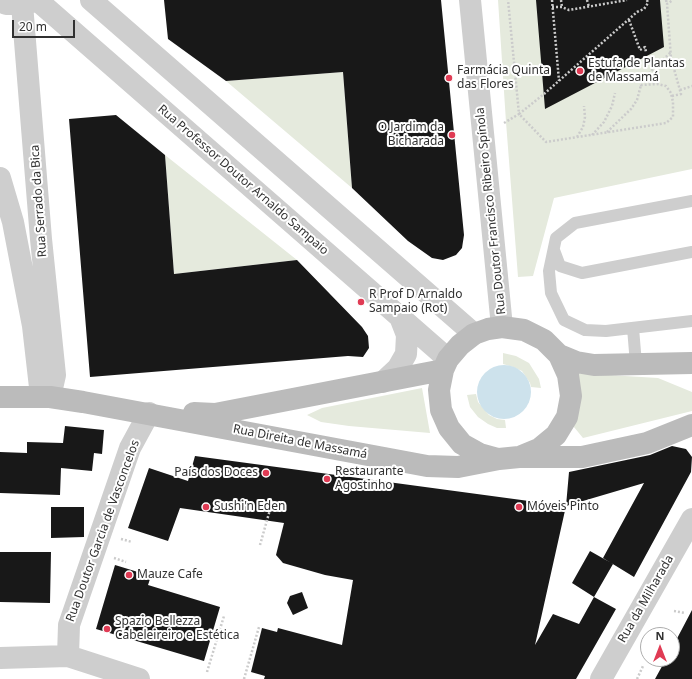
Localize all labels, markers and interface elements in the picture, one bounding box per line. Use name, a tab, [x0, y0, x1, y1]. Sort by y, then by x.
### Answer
scale bar	[14, 12, 77, 38]
text: 20 m	[19, 18, 47, 35]
place label: Estufa de Plantas de Massamá	[588, 57, 685, 85]
place label: Farmácia Quinta das Flores	[457, 64, 550, 92]
marker: Estufa de Plantas de Massamá	[575, 66, 585, 76]
marker: Farmácia Quinta das Flores	[444, 73, 454, 83]
street label: Rua Professor Doutor Arnaldo Sampaio	[155, 102, 331, 258]
street label: Rua Doutor Francisco Ribeiro Spínola	[473, 107, 509, 315]
place label: O Jardim da Bicharada	[378, 121, 444, 149]
marker: O Jardim da Bicharada	[447, 130, 457, 140]
street label: Rua Serrado da Bica	[28, 144, 50, 258]
place label: R Prof D Arnaldo Sampaio (Rot)	[369, 288, 462, 316]
marker: R Prof D Arnaldo Sampaio (Rot)	[356, 297, 366, 307]
street label: Rua Direita de Massamá	[232, 422, 368, 462]
street label: Rua Doutor Garcia de Vasconcelos	[63, 438, 143, 624]
place label: Restaurante Agostinho	[335, 465, 403, 493]
place label: País dos Doces	[174, 466, 258, 480]
marker: País dos Doces	[261, 468, 271, 478]
marker: Restaurante Agostinho	[322, 474, 332, 484]
place label: Sushi'n Eden	[214, 500, 285, 514]
place label: Móveis Pinto	[527, 500, 599, 514]
marker: Sushi'n Eden	[201, 502, 211, 512]
marker: Móveis Pinto	[514, 502, 524, 512]
street label: Rua da Milharada	[615, 553, 677, 645]
place label: Mauze Cafe	[137, 568, 203, 582]
marker: Mauze Cafe	[124, 570, 134, 580]
place label: Spazio Bellezza Cabeleireiro e Estética	[115, 615, 239, 643]
marker: Spazio Bellezza Cabeleireiro e Estética	[102, 624, 112, 634]
north arrow	[640, 627, 680, 667]
text: N	[656, 628, 664, 643]

